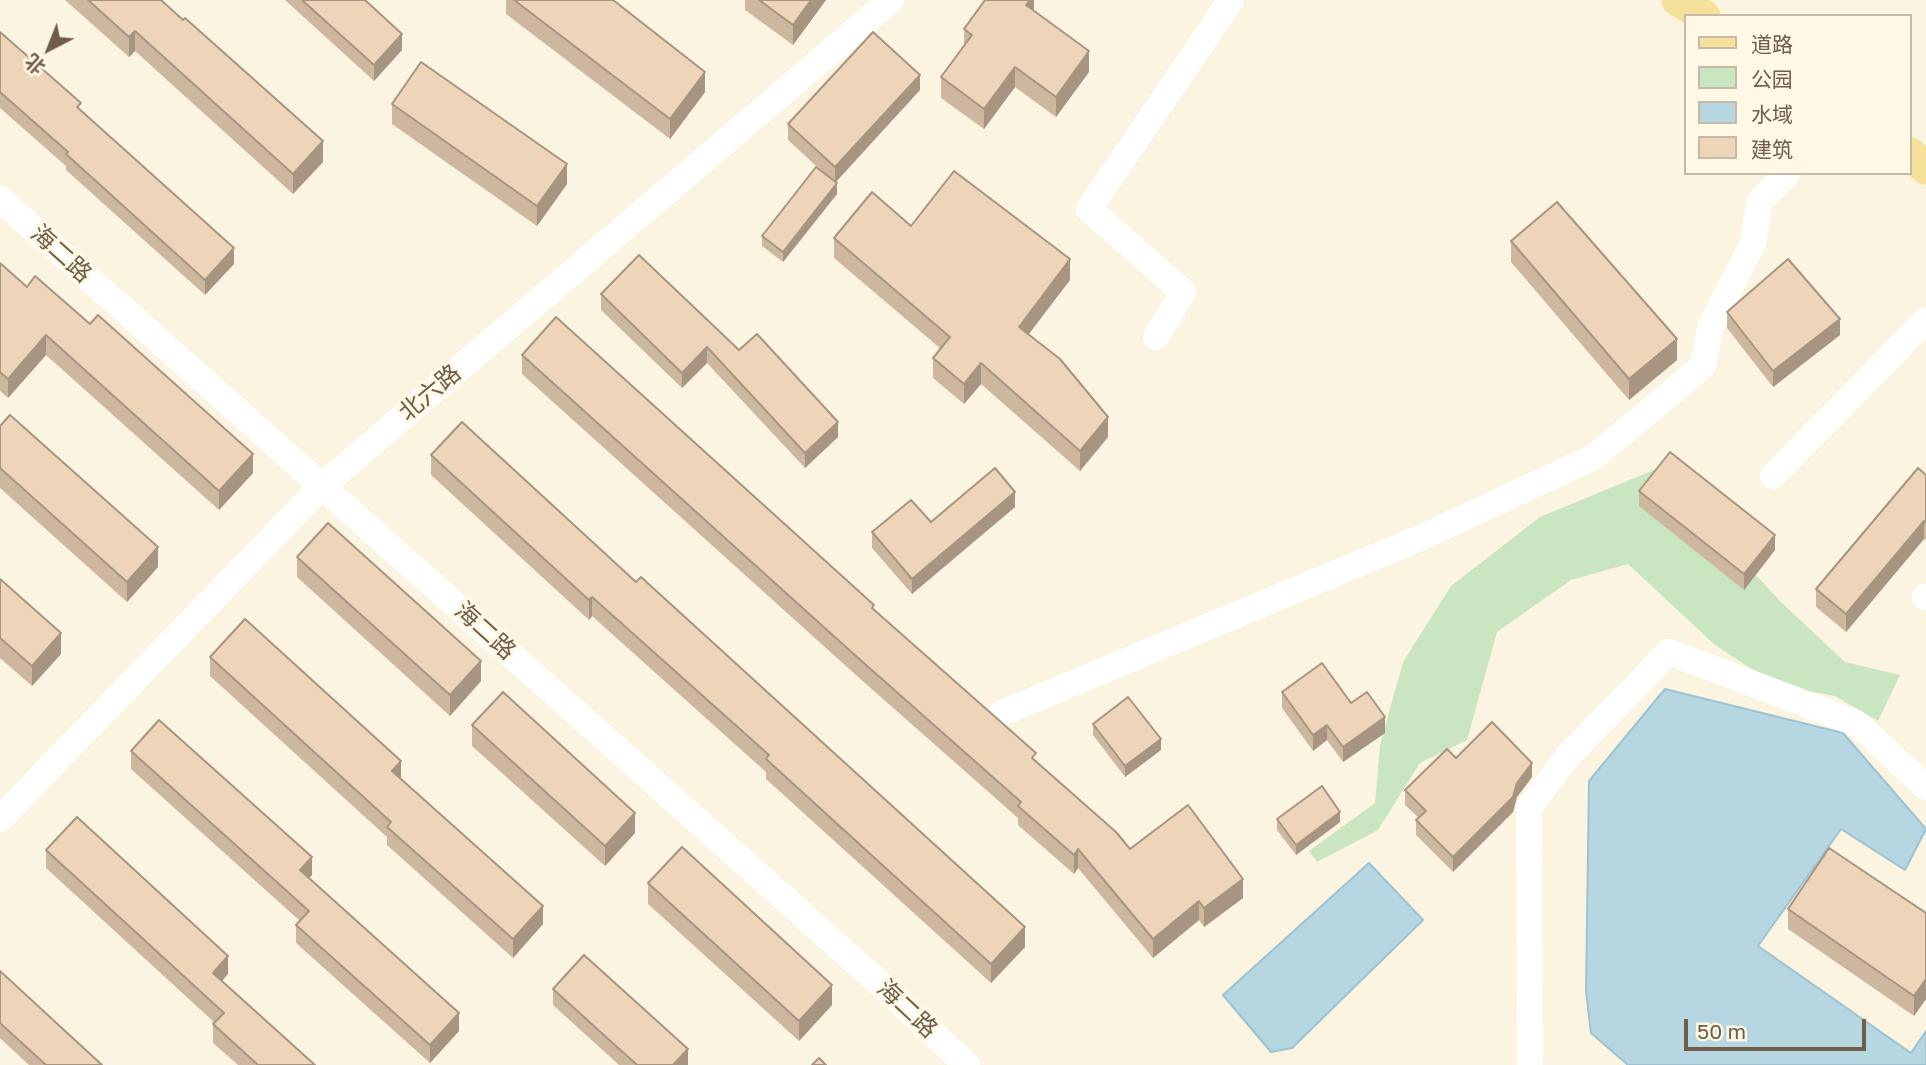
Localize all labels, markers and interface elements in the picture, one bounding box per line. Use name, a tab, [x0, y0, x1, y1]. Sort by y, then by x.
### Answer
north arrow	[14, 14, 84, 84]
legend	[1685, 14, 1912, 175]
text: 道路	[1751, 31, 1793, 57]
text: 北	[20, 50, 49, 80]
text: 公园	[1751, 66, 1793, 92]
text: 水域	[1751, 101, 1793, 127]
text: 建筑	[1751, 136, 1793, 162]
street label: 海二路	[25, 219, 97, 289]
street label: 北六路	[393, 359, 467, 427]
street label: 海二路	[449, 596, 521, 666]
street label: 海二路	[871, 974, 943, 1044]
scale bar	[1688, 1006, 1870, 1050]
text: 50 m	[1697, 1018, 1746, 1044]

